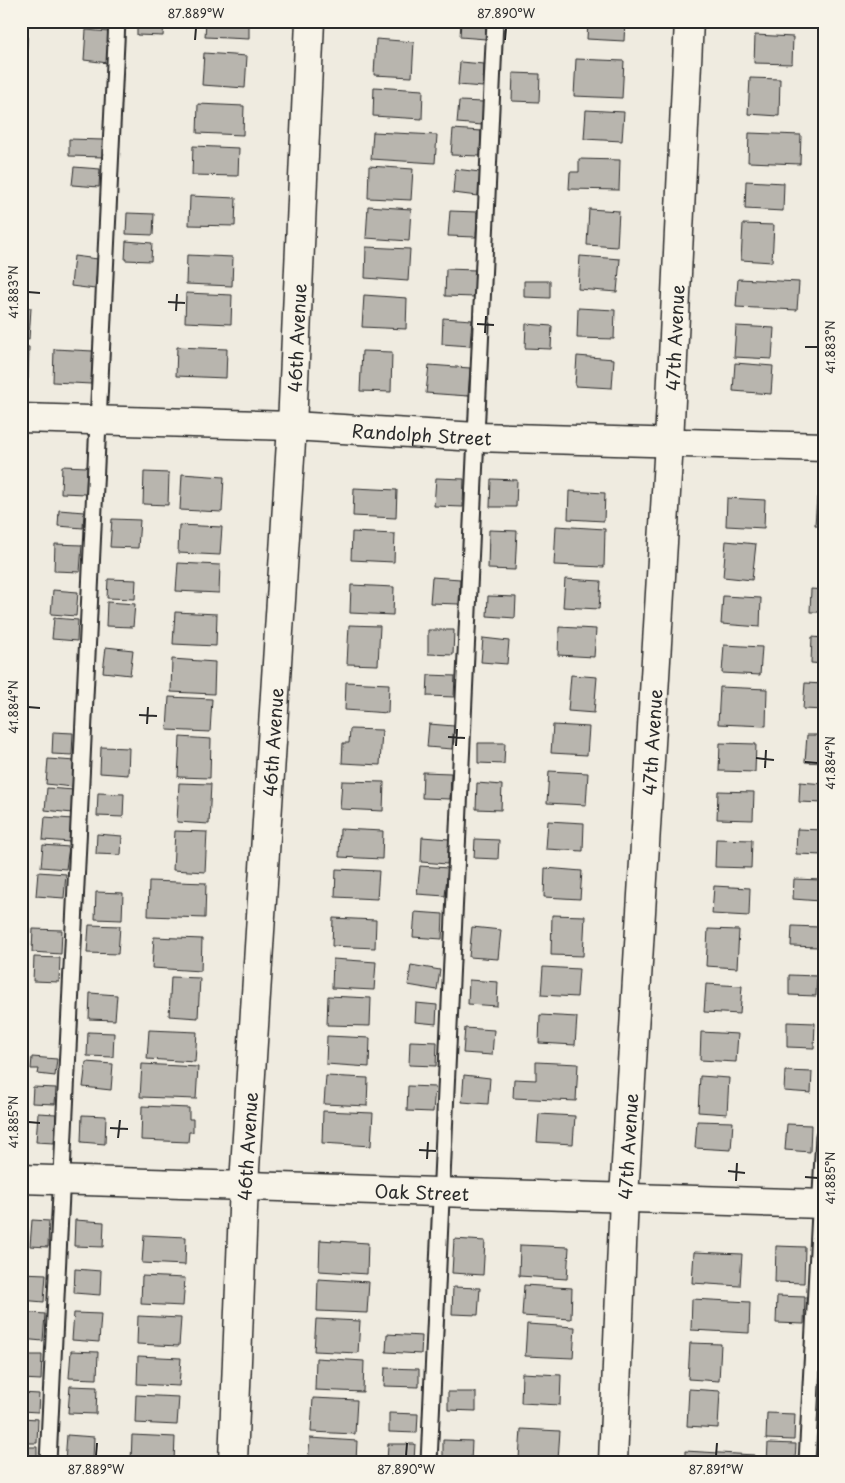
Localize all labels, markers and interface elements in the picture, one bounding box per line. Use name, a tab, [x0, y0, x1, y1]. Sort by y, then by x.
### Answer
text: 87.889°W	[168, 4, 225, 22]
text: 87.890°W	[477, 4, 536, 22]
text: 41.883°N	[4, 265, 22, 319]
street label: 46th Avenue	[280, 283, 312, 393]
street label: 47th Avenue	[658, 284, 690, 391]
text: 41.883°N	[821, 320, 839, 374]
street label: Randolph Street	[351, 416, 492, 451]
text: 41.884°N	[4, 680, 22, 734]
street label: 46th Avenue	[255, 687, 289, 797]
street label: 47th Avenue	[634, 688, 668, 796]
text: 41.884°N	[821, 736, 839, 790]
street label: 46th Avenue	[230, 1091, 263, 1201]
street label: 47th Avenue	[610, 1092, 644, 1200]
text: 41.885°N	[4, 1096, 22, 1148]
text: 41.885°N	[821, 1152, 839, 1204]
street label: Oak Street	[374, 1177, 470, 1206]
text: 87.889°W	[68, 1460, 125, 1478]
text: 87.890°W	[377, 1460, 436, 1478]
text: 87.891°W	[689, 1460, 744, 1478]

